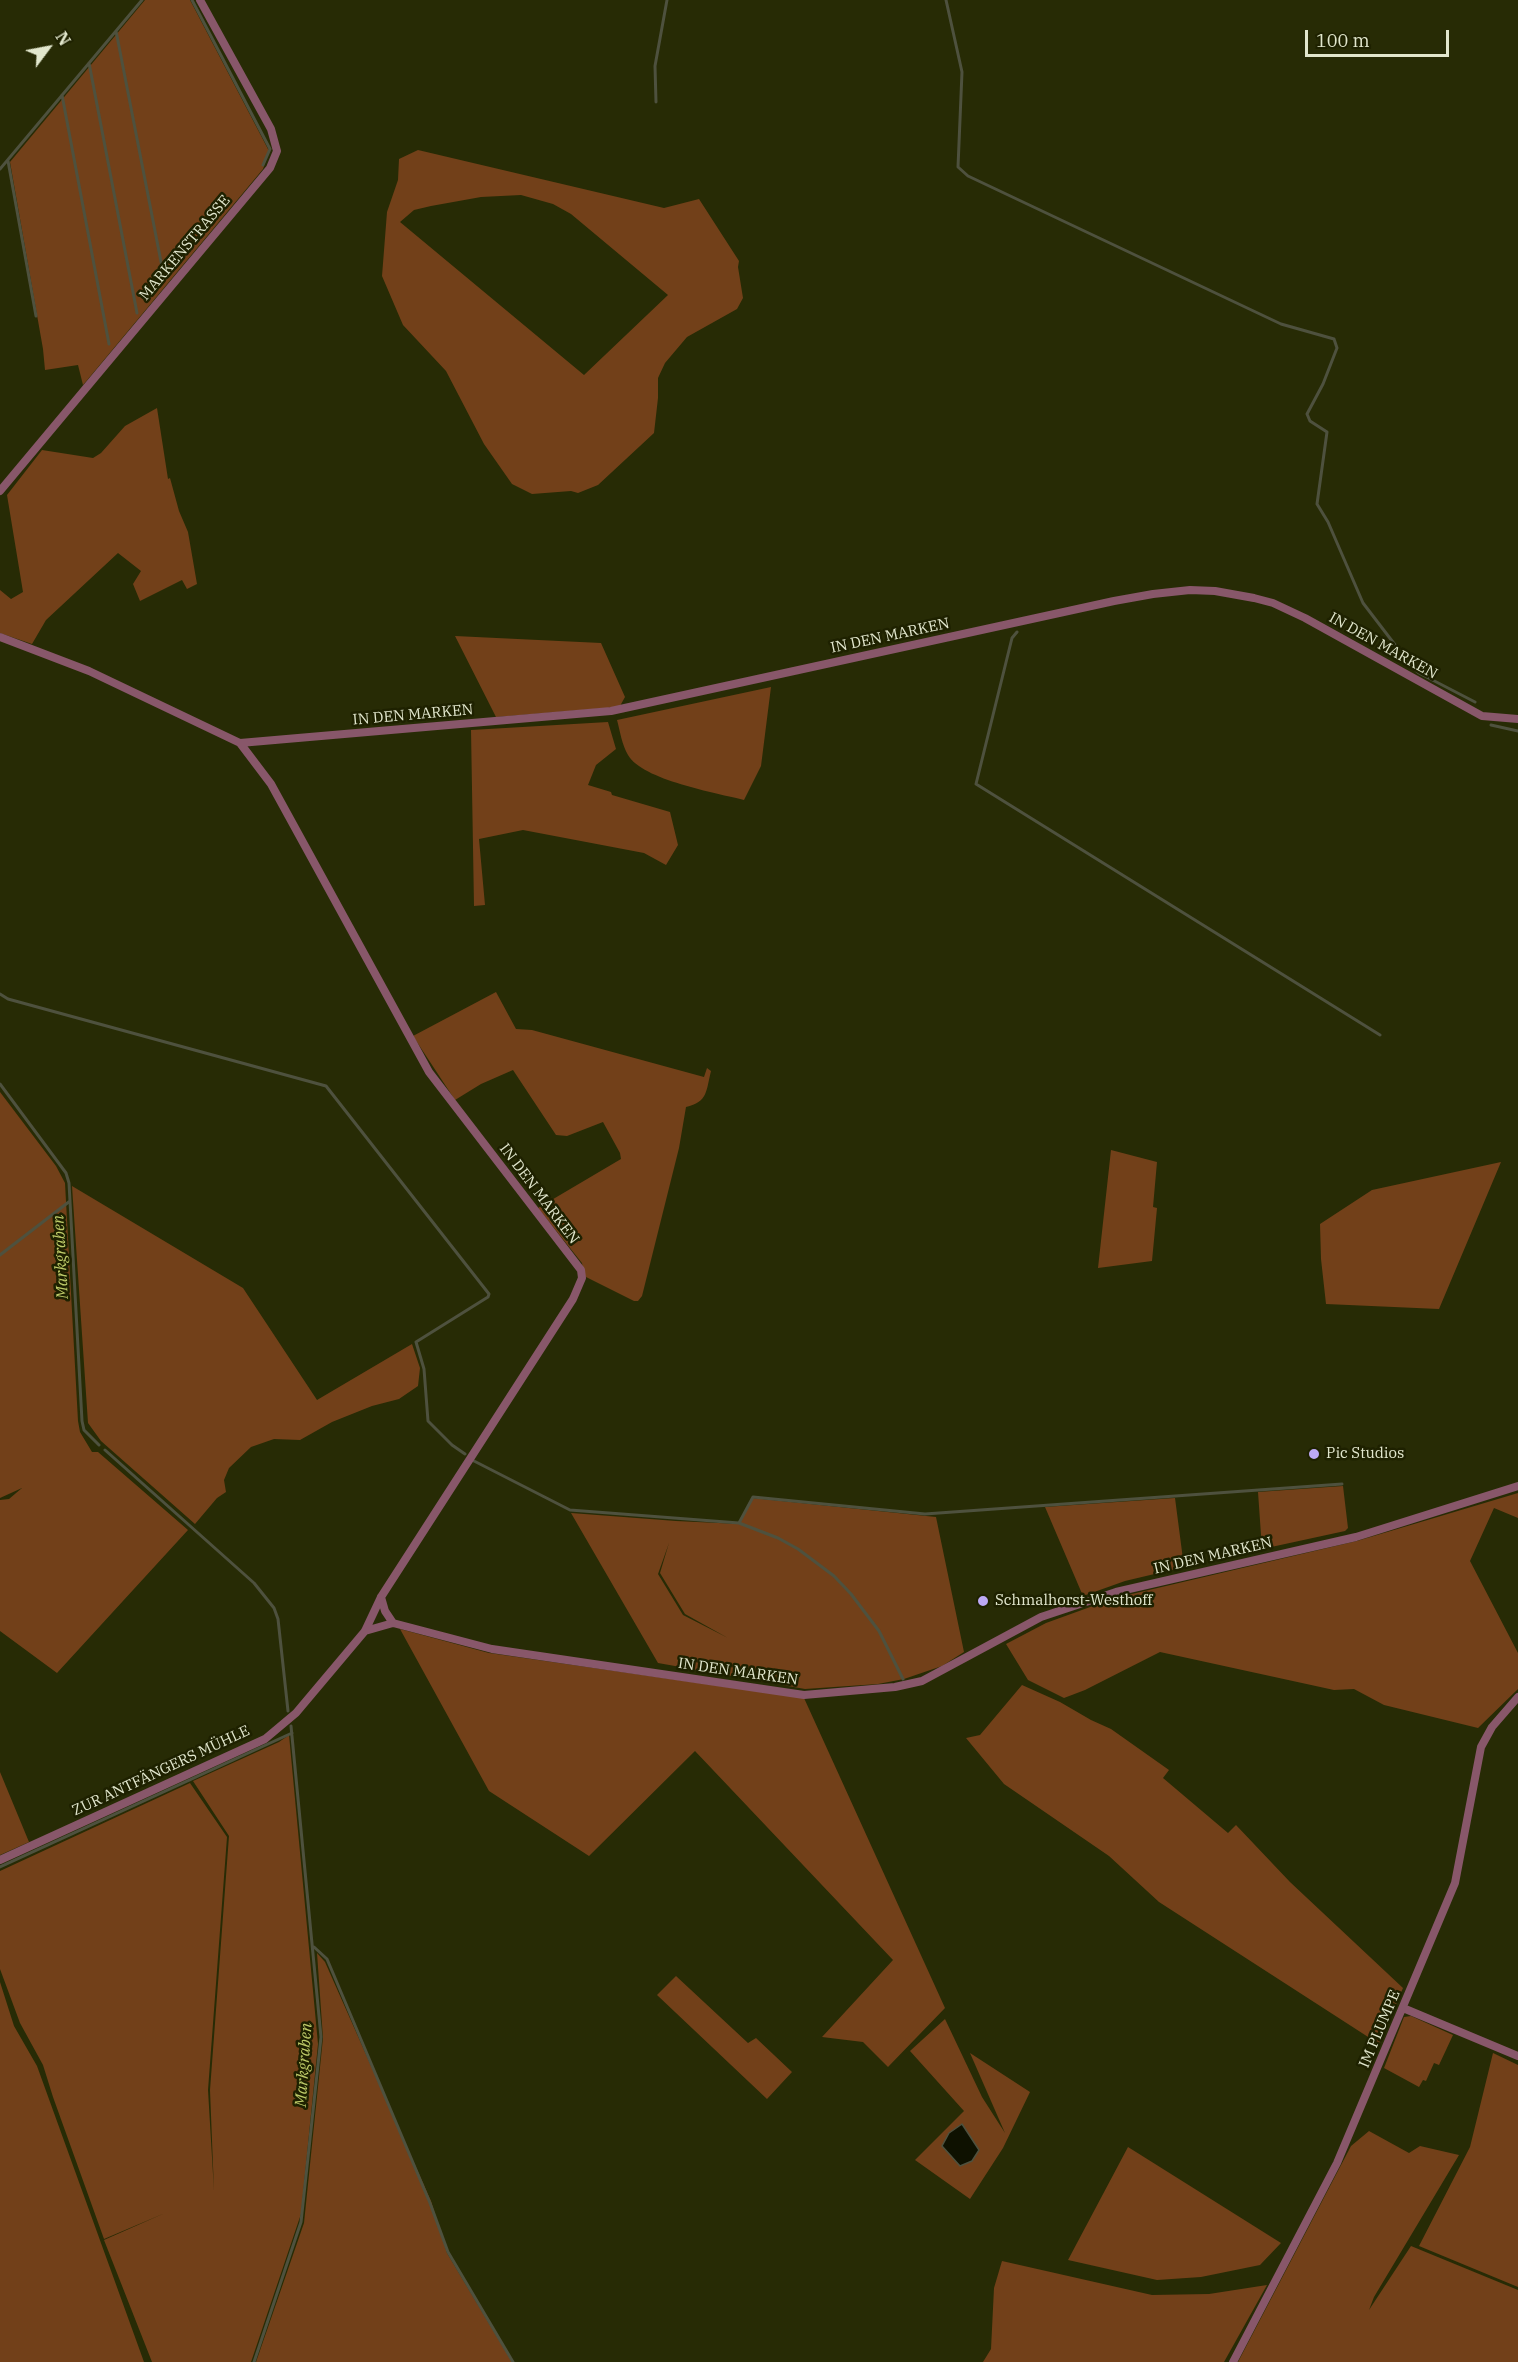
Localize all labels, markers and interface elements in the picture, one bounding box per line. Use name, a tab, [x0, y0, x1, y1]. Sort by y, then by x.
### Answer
north arrow	[18, 18, 78, 78]
scale bar	[1308, 18, 1452, 56]
text: N	[51, 28, 75, 49]
text: 100 m	[1316, 29, 1370, 52]
street label: MARKENSTRASSE	[136, 192, 234, 304]
street label: IN DEN MARKEN	[1326, 609, 1440, 683]
street label: IN DEN MARKEN	[829, 615, 951, 657]
street label: IN DEN MARKEN	[352, 701, 474, 729]
street label: IN DEN MARKEN	[495, 1140, 583, 1248]
water label: Markgraben	[49, 1214, 73, 1300]
place label: Pic Studios	[1326, 1445, 1404, 1463]
marker: Pic Studios	[1307, 1447, 1321, 1461]
street label: IN DEN MARKEN	[1152, 1534, 1274, 1578]
place label: Schmalhorst-Westhoff	[995, 1592, 1152, 1610]
marker: Schmalhorst-Westhoff	[976, 1594, 990, 1608]
street label: IN DEN MARKEN	[677, 1655, 799, 1689]
street label: ZUR ANTFÄNGERS MÜHLE	[69, 1722, 253, 1820]
street label: IM PLUMPE	[1356, 1987, 1404, 2071]
water label: Markgraben	[291, 2022, 317, 2108]

